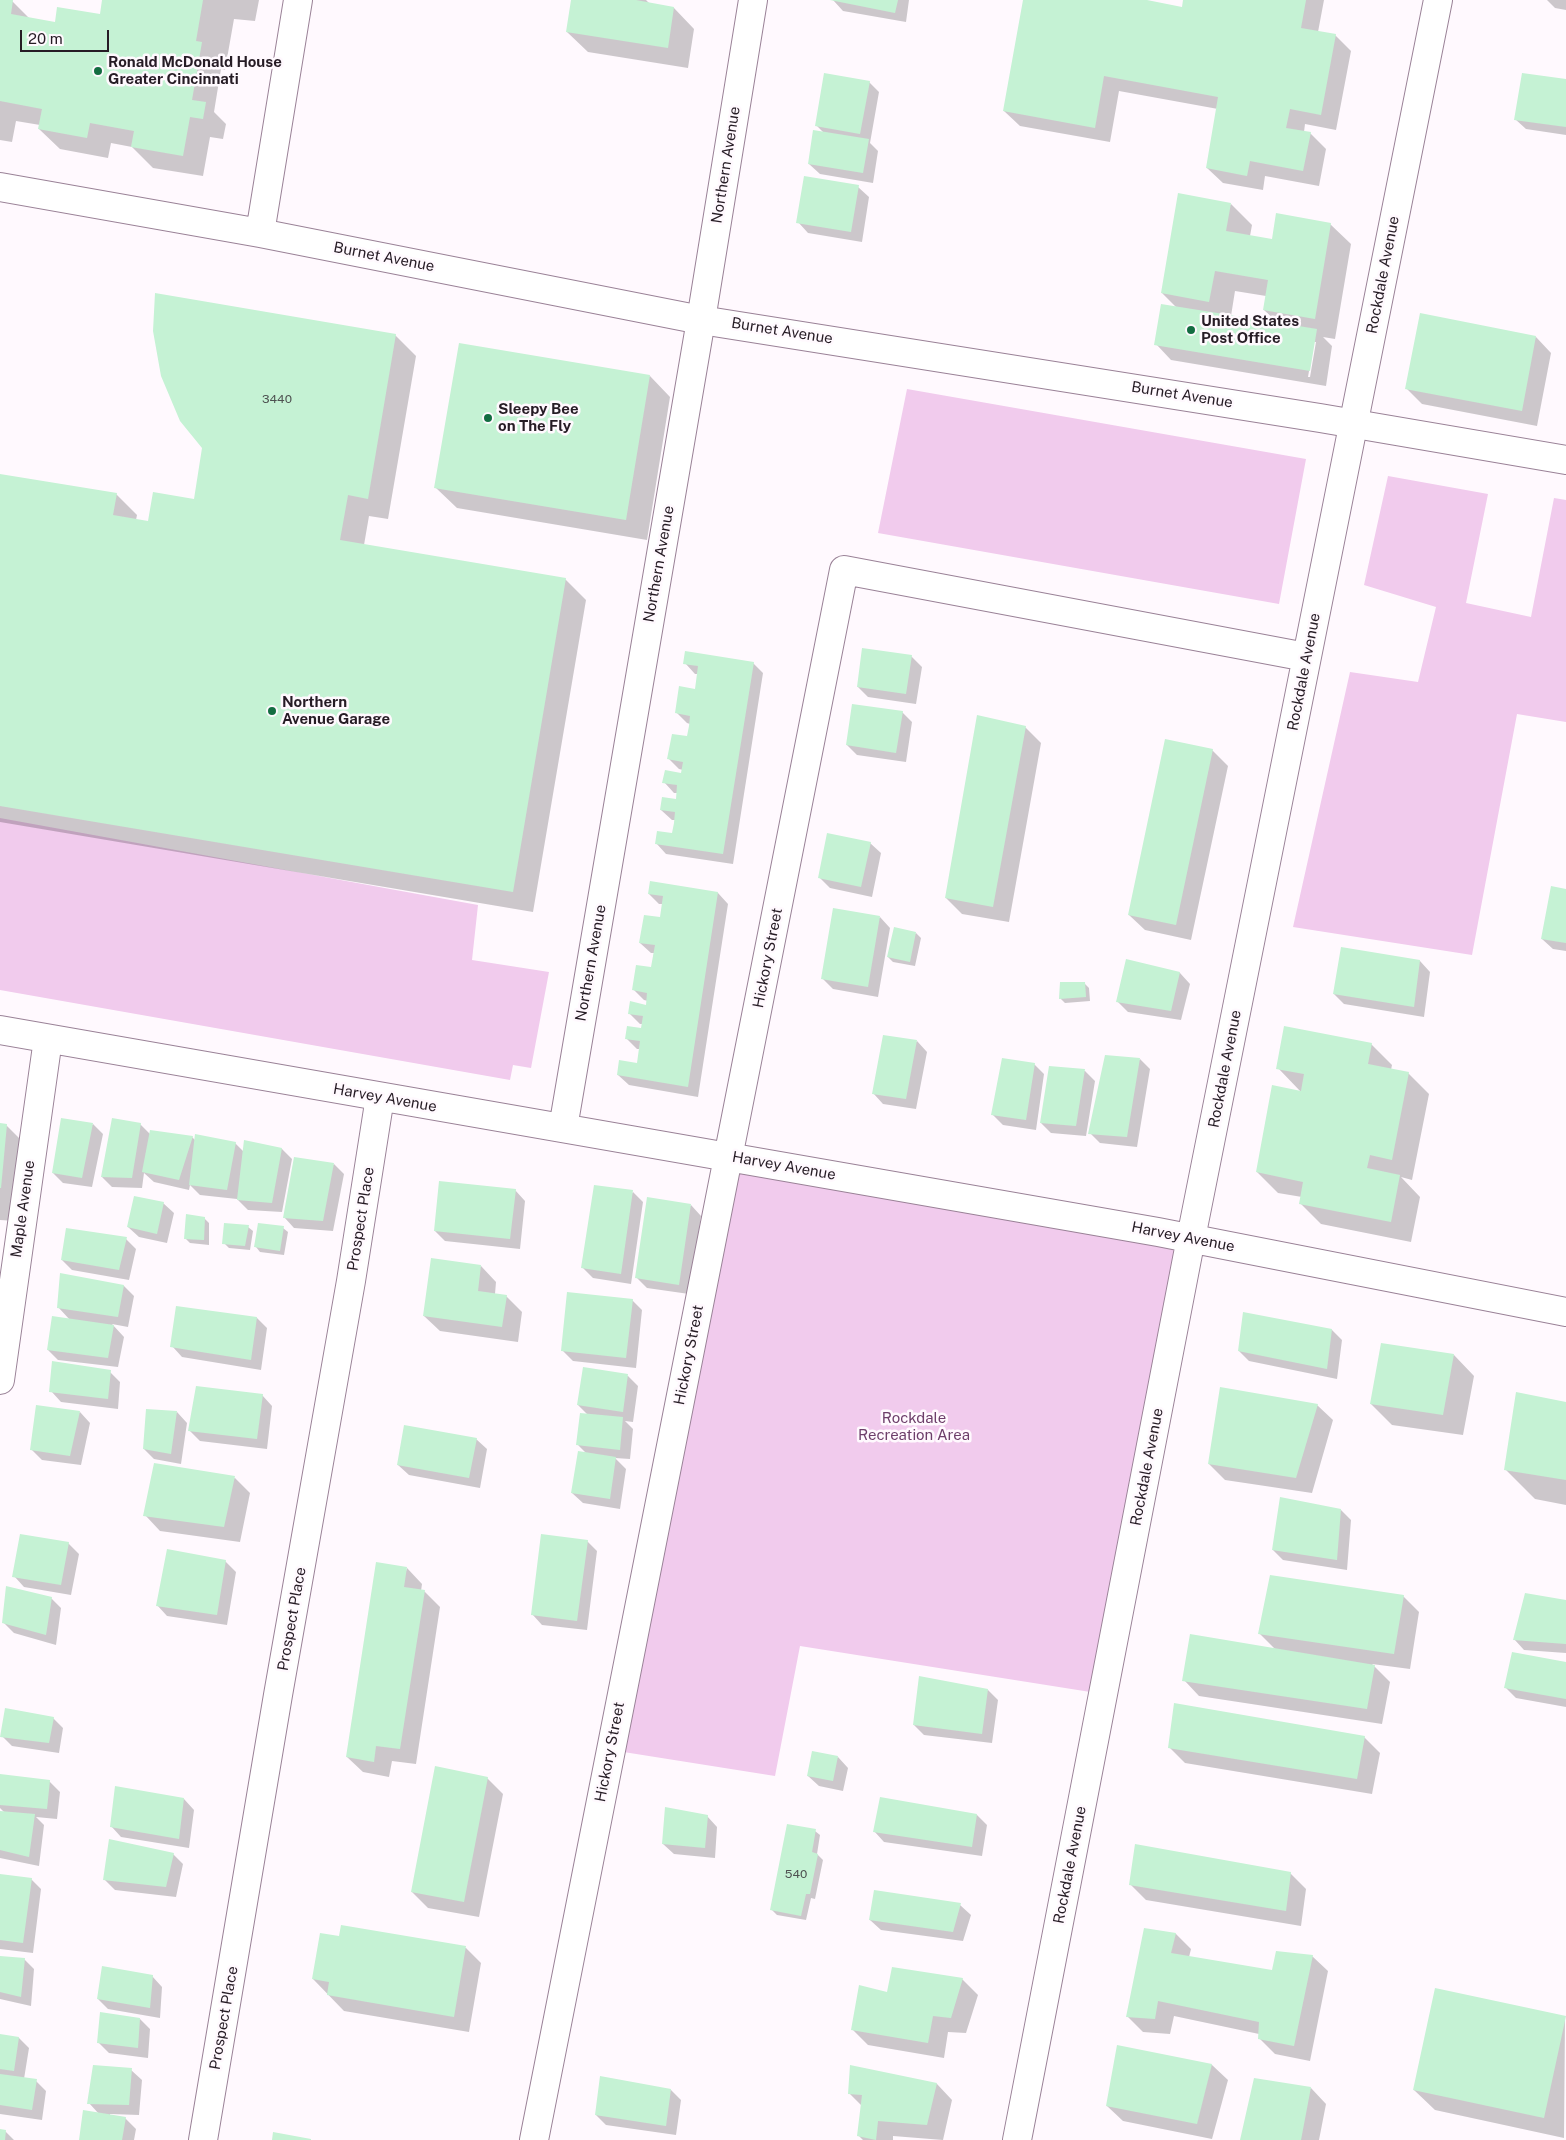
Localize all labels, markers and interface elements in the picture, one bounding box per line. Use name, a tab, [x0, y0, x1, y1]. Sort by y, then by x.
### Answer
scale bar	[22, 20, 111, 52]
text: 20 m	[28, 30, 63, 47]
place label: Ronald McDonald House Greater Cincinnati	[108, 53, 282, 88]
marker: Ronald McDonald House Greater Cincinnati	[92, 65, 104, 77]
street label: Northern Avenue	[708, 105, 744, 225]
street label: Rockdale Avenue	[1363, 215, 1403, 335]
street label: Burnet Avenue	[332, 238, 436, 276]
place label: United States Post Office	[1201, 312, 1299, 347]
street label: Burnet Avenue	[730, 314, 834, 348]
marker: United States Post Office	[1185, 324, 1197, 336]
street label: Burnet Avenue	[1130, 378, 1234, 412]
house number: 3440	[262, 392, 292, 406]
place label: Sleepy Bee on The Fly	[498, 400, 579, 435]
marker: Sleepy Bee on The Fly	[482, 412, 494, 424]
street label: Northern Avenue	[640, 504, 678, 624]
street label: Rockdale Avenue	[1284, 612, 1324, 732]
place label: Northern Avenue Garage	[282, 693, 390, 728]
marker: Northern Avenue Garage	[266, 705, 278, 717]
street label: Northern Avenue	[572, 903, 610, 1023]
street label: Hickory Street	[749, 907, 787, 1009]
street label: Rockdale Avenue	[1205, 1009, 1245, 1129]
street label: Harvey Avenue	[332, 1080, 438, 1116]
street label: Harvey Avenue	[731, 1148, 837, 1184]
street label: Maple Avenue	[7, 1159, 39, 1259]
street label: Prospect Place	[344, 1166, 378, 1272]
street label: Harvey Avenue	[1130, 1218, 1236, 1256]
street label: Hickory Street	[670, 1304, 708, 1406]
street label: Rockdale Avenue	[1127, 1407, 1167, 1527]
park label: Rockdale Recreation Area	[858, 1409, 970, 1444]
street label: Prospect Place	[274, 1566, 310, 1672]
street label: Hickory Street	[591, 1701, 629, 1803]
street label: Rockdale Avenue	[1050, 1805, 1090, 1925]
house number: 540	[785, 1867, 807, 1881]
street label: Prospect Place	[206, 1965, 242, 2071]

